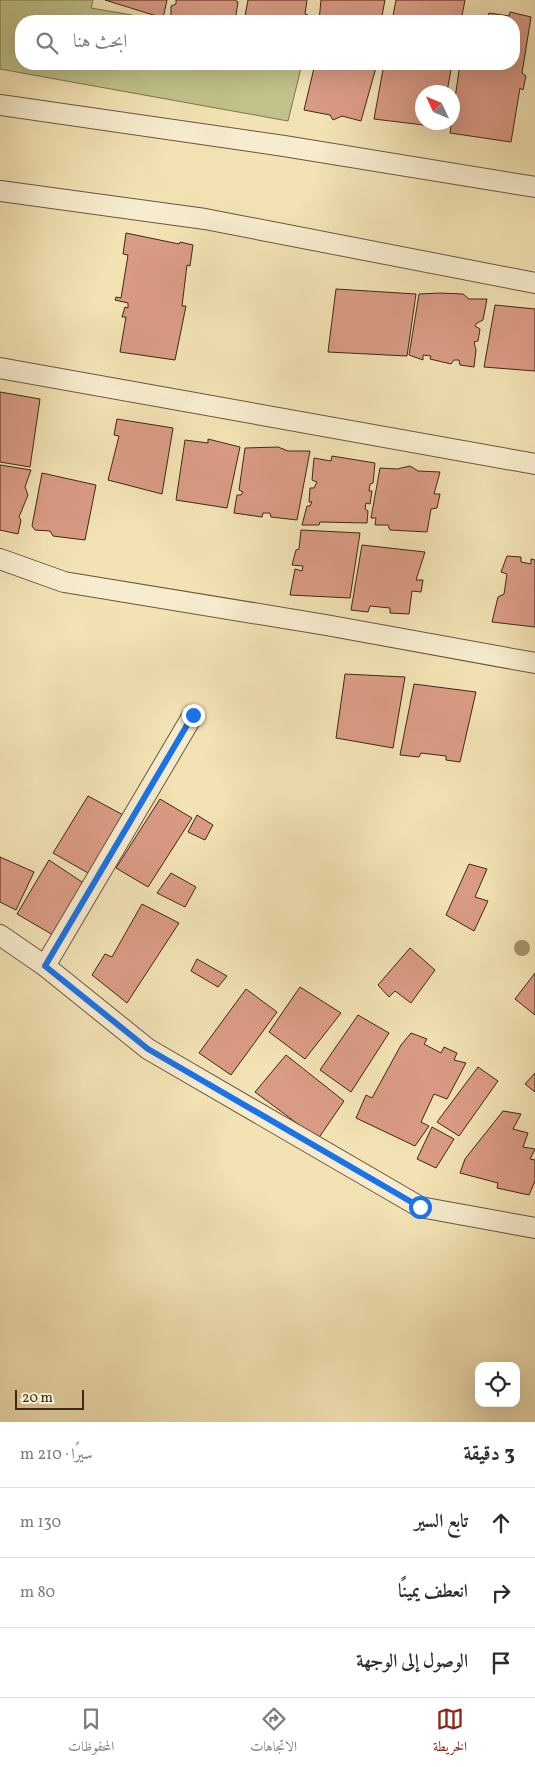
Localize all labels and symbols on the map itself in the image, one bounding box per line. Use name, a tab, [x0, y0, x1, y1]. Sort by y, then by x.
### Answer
north arrow	[415, 85, 460, 130]
route end	[182, 704, 205, 727]
route start	[409, 1196, 432, 1219]
scale bar	[15, 1387, 84, 1410]

